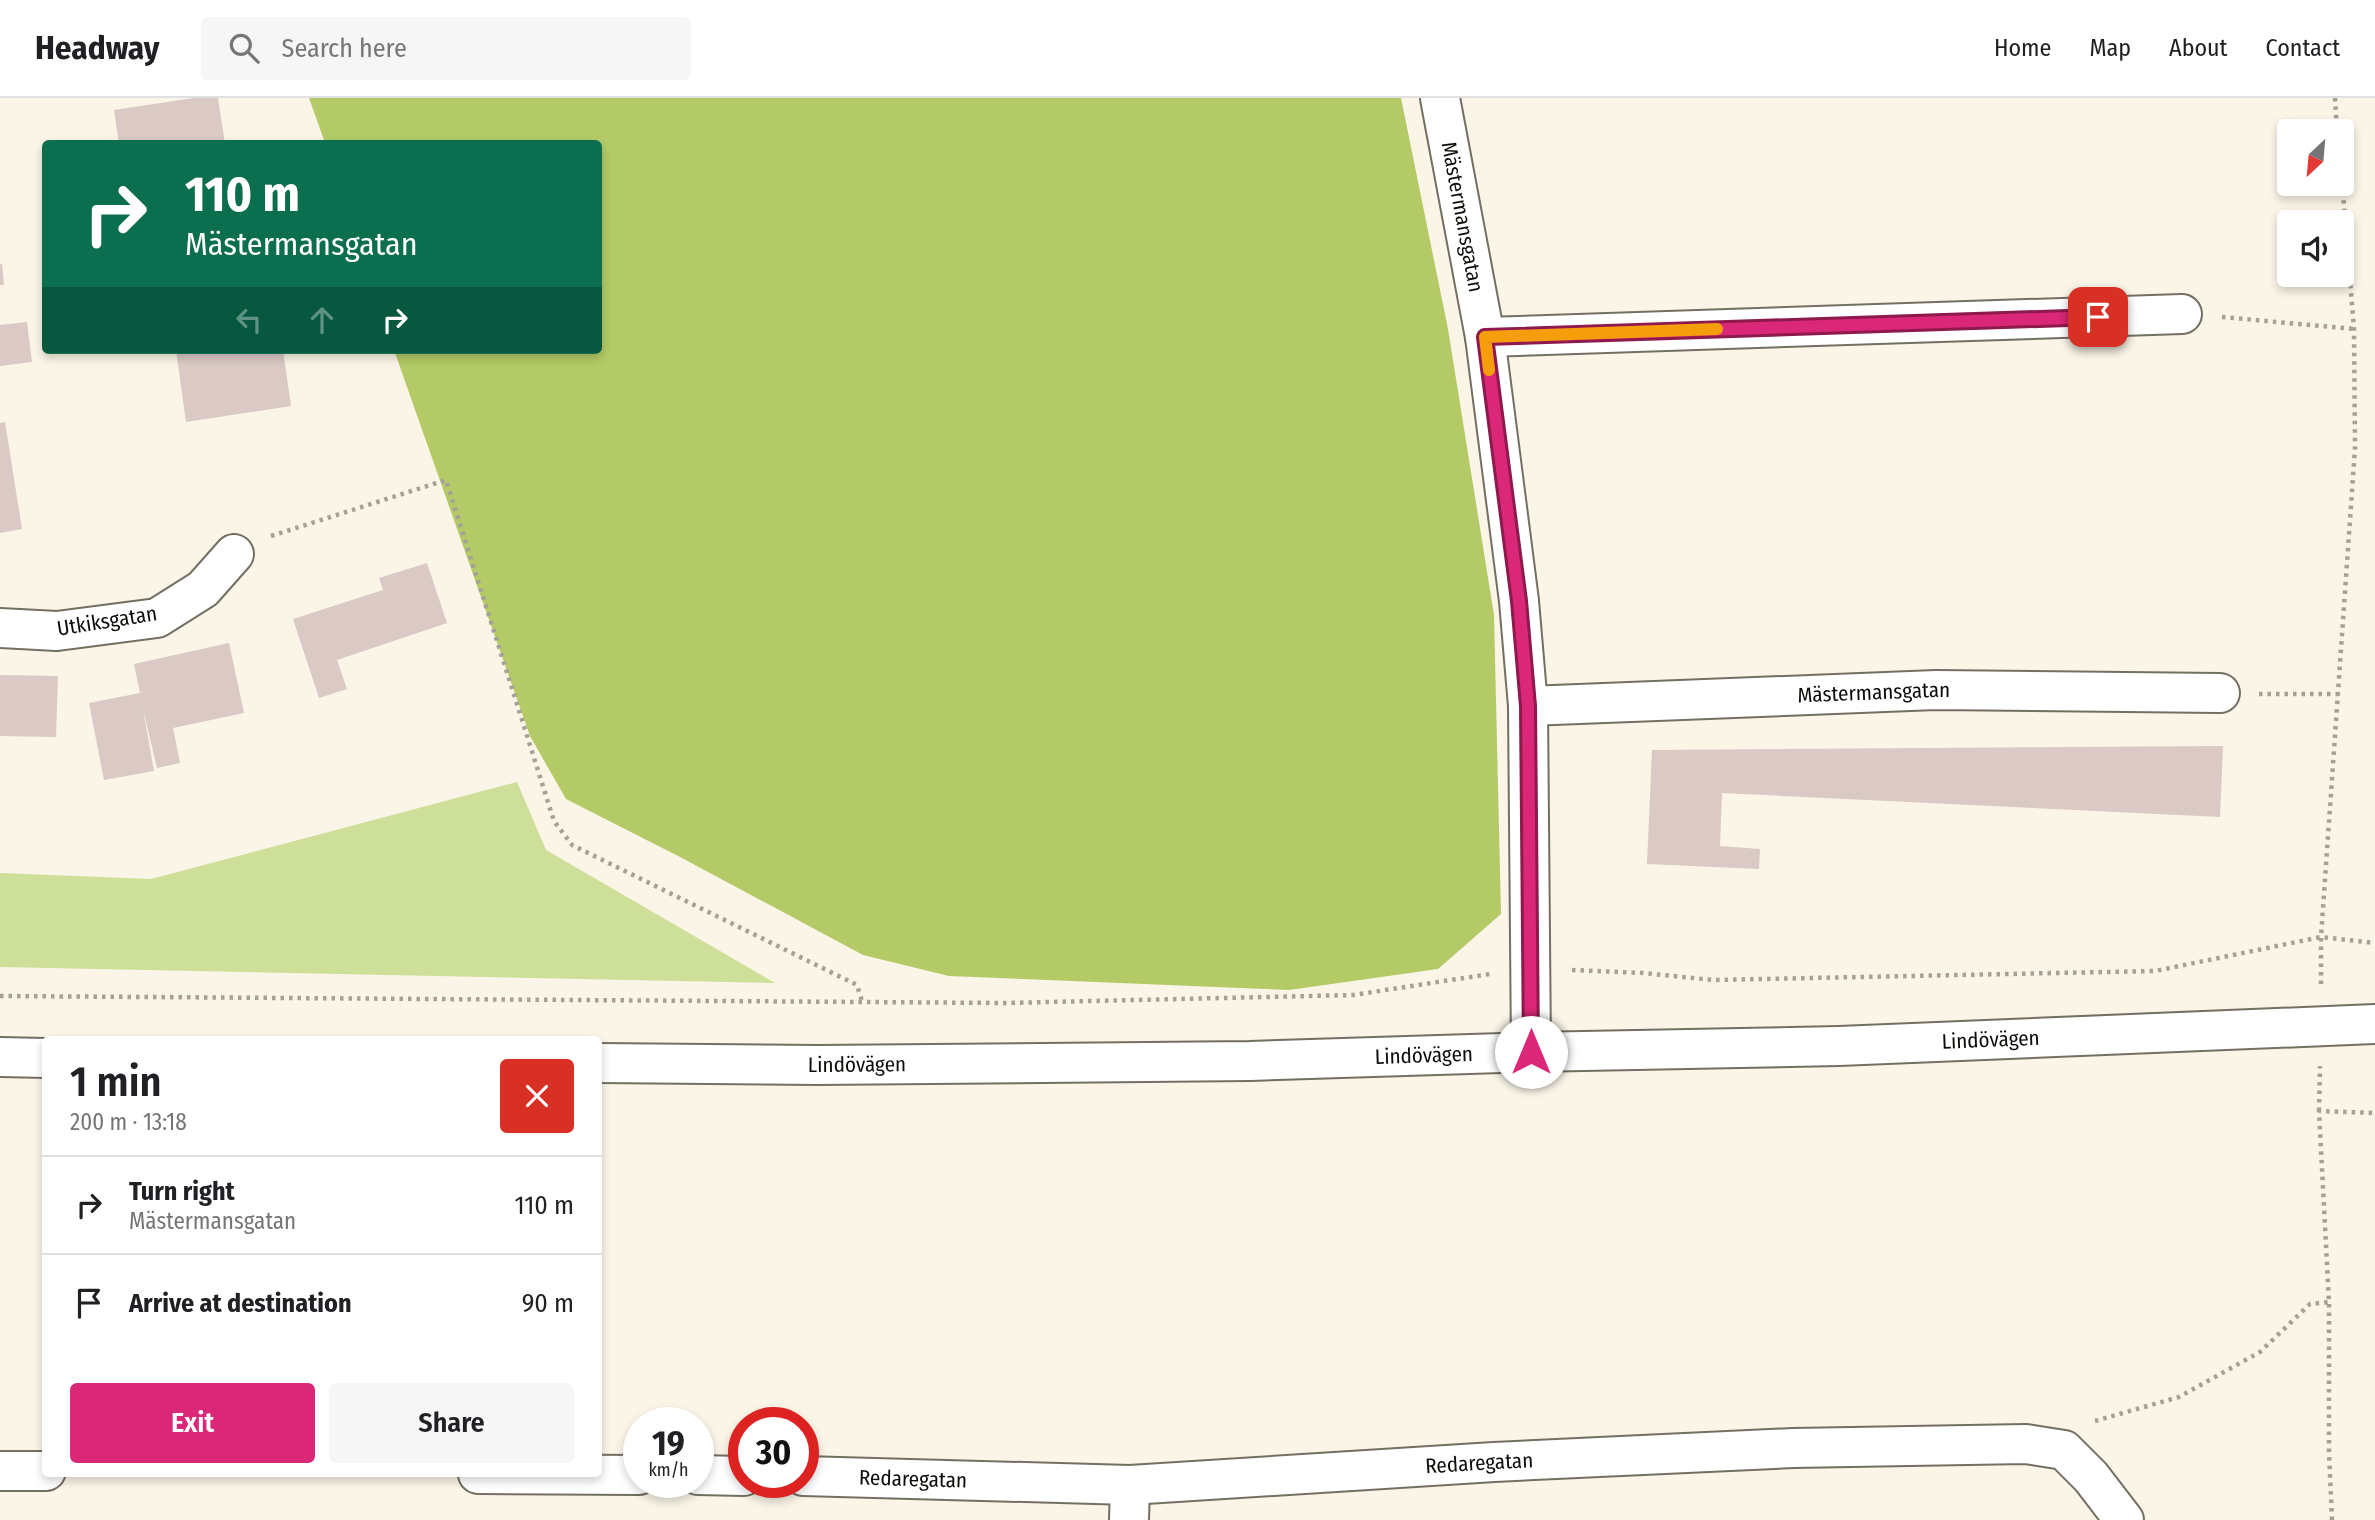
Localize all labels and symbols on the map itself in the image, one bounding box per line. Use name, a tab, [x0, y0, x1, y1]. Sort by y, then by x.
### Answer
north arrow	[2277, 119, 2354, 196]
street label: Mästermansgatan	[1435, 139, 1489, 294]
pin	[2068, 287, 2128, 347]
street label: Utkiksgatan	[55, 600, 159, 642]
street label: Mästermansgatan	[1797, 677, 1950, 708]
position arrow	[1494, 1015, 1568, 1089]
street label: Lindövägen	[1941, 1025, 2040, 1055]
street label: Lindövägen	[1374, 1041, 1473, 1070]
street label: Lindövägen	[808, 1051, 906, 1078]
speed limit sign: 30	[728, 1407, 819, 1498]
street label: Redaregatan	[1424, 1447, 1534, 1479]
street label: Redaregatan	[859, 1465, 967, 1494]

